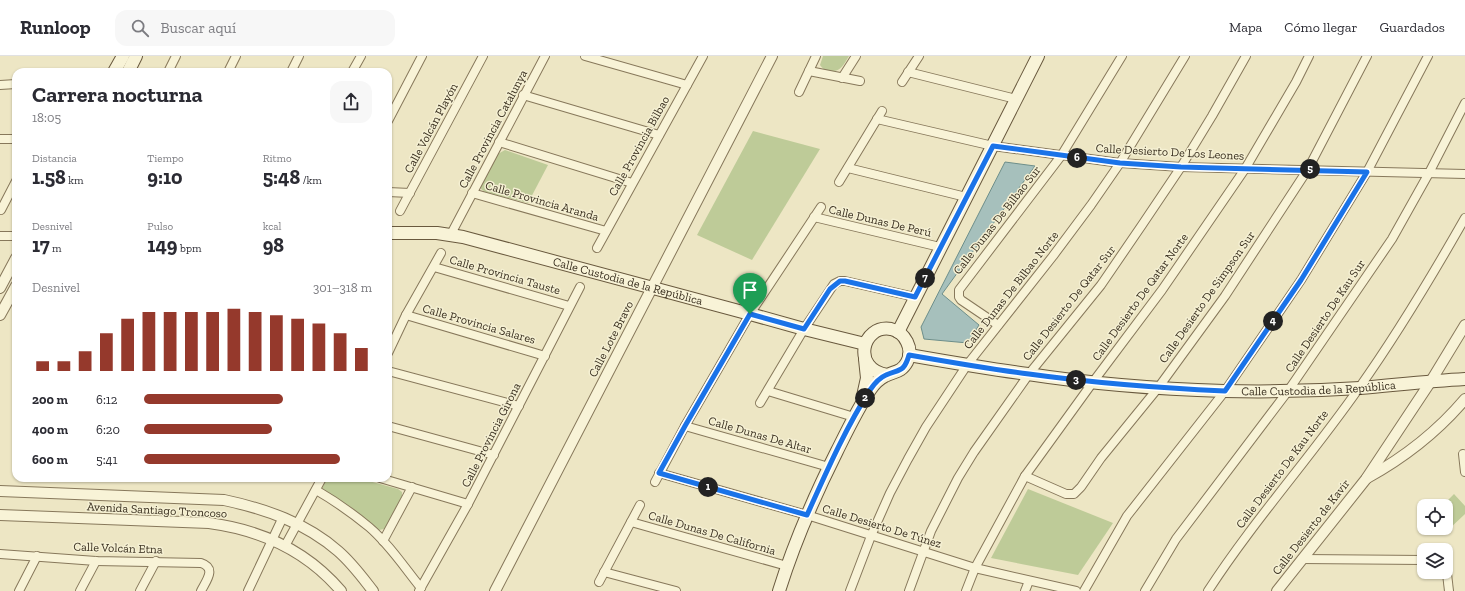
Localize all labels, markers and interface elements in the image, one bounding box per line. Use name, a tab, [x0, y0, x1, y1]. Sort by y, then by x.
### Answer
search box	[115, 10, 395, 46]
text: Runloop	[20, 16, 91, 39]
icon: search	[129, 17, 151, 39]
text: Buscar aquí	[161, 19, 236, 37]
text: Mapa	[1229, 19, 1262, 36]
text: Cómo llegar	[1284, 19, 1357, 36]
text: Guardados	[1379, 19, 1445, 36]
street label: Calle Provincia Catalunya	[456, 67, 530, 191]
text: Carrera nocturna	[32, 81, 203, 108]
button: share	[330, 81, 372, 123]
street label: Calle Volcán Playón	[401, 81, 461, 175]
street label: Calle Provincia Bilbao	[606, 94, 672, 198]
text: 18:05	[32, 110, 61, 125]
street label: Calle Desierto De Los Leones	[1095, 141, 1245, 163]
pin: 6	[1067, 148, 1087, 168]
text: 6	[1074, 151, 1080, 164]
text: Distancia	[32, 152, 77, 165]
text: Tiempo	[147, 152, 184, 165]
text: Ritmo	[263, 152, 292, 165]
pin: 5	[1300, 159, 1320, 179]
text: 5	[1307, 162, 1313, 175]
street label: Calle Dunas De Bilbao Sur	[950, 163, 1044, 277]
text: 1.58	[32, 165, 66, 189]
text: 9:10	[147, 165, 183, 189]
text: 5:48	[263, 165, 300, 189]
text: km	[66, 174, 84, 187]
text: /km	[300, 174, 322, 187]
street label: Calle Provincia Aranda	[484, 178, 601, 224]
street label: Calle Dunas De Perú	[827, 202, 933, 240]
text: Desnivel	[32, 220, 73, 233]
text: Pulso	[147, 220, 173, 233]
text: kcal	[263, 220, 282, 233]
street label: Calle Dunas De Bilbao Norte	[961, 228, 1062, 352]
street label: Calle Desierto De Simpson Sur	[1156, 228, 1258, 366]
street label: Calle Desierto De Qatar Norte	[1089, 230, 1191, 363]
text: 17	[32, 233, 50, 257]
text: 149	[147, 233, 178, 257]
text: 98	[263, 233, 284, 257]
text: m	[50, 242, 62, 255]
text: bpm	[178, 242, 201, 255]
street label: Calle Desierto De Qatar Sur	[1020, 243, 1118, 363]
street label: Calle Provincia Tauste	[448, 252, 562, 298]
street label: Calle Custodia de la República	[551, 254, 705, 308]
street label: Calle Desierto De Kau Sur	[1282, 257, 1368, 375]
pin: 7	[915, 268, 935, 288]
text: 7	[922, 271, 928, 284]
pin	[733, 273, 767, 314]
icon: arrive	[739, 279, 761, 301]
text: Desnivel	[32, 280, 80, 295]
text: 301–318 m	[313, 280, 372, 295]
street label: Calle Lote Bravo	[586, 299, 636, 379]
street label: Calle Provincia Salares	[421, 301, 537, 347]
pin: 4	[1263, 311, 1283, 331]
text: 4	[1270, 314, 1276, 327]
pin: 3	[1066, 370, 1086, 390]
text: 3	[1073, 373, 1079, 386]
street label: Calle Custodia de la República	[1241, 378, 1397, 398]
street label: Calle Provincia Girona	[459, 380, 524, 490]
pin: 2	[855, 388, 875, 408]
text: 2	[862, 391, 868, 404]
text: 200 m	[32, 392, 68, 407]
text: 6:12	[96, 392, 118, 407]
street label: Calle Desierto De Kau Norte	[1233, 407, 1331, 531]
street label: Calle Dunas De Altar	[707, 414, 813, 456]
text: 400 m	[32, 422, 68, 437]
text: 6:20	[96, 422, 120, 437]
text: 600 m	[32, 452, 68, 467]
text: 5:41	[96, 452, 118, 467]
street label: Calle Desierto de Kavir	[1269, 476, 1353, 578]
pin: 1	[698, 477, 718, 497]
text: 1	[706, 480, 710, 493]
street label: Avenida Santiago Troncoso	[86, 499, 228, 521]
map controls	[1417, 499, 1453, 579]
button: locate	[1417, 499, 1453, 535]
street label: Calle Desierto De Túnez	[821, 501, 944, 551]
street label: Calle Dunas De California	[647, 508, 778, 558]
street label: Calle Volcán Etna	[73, 539, 163, 557]
button: layers	[1417, 543, 1453, 579]

